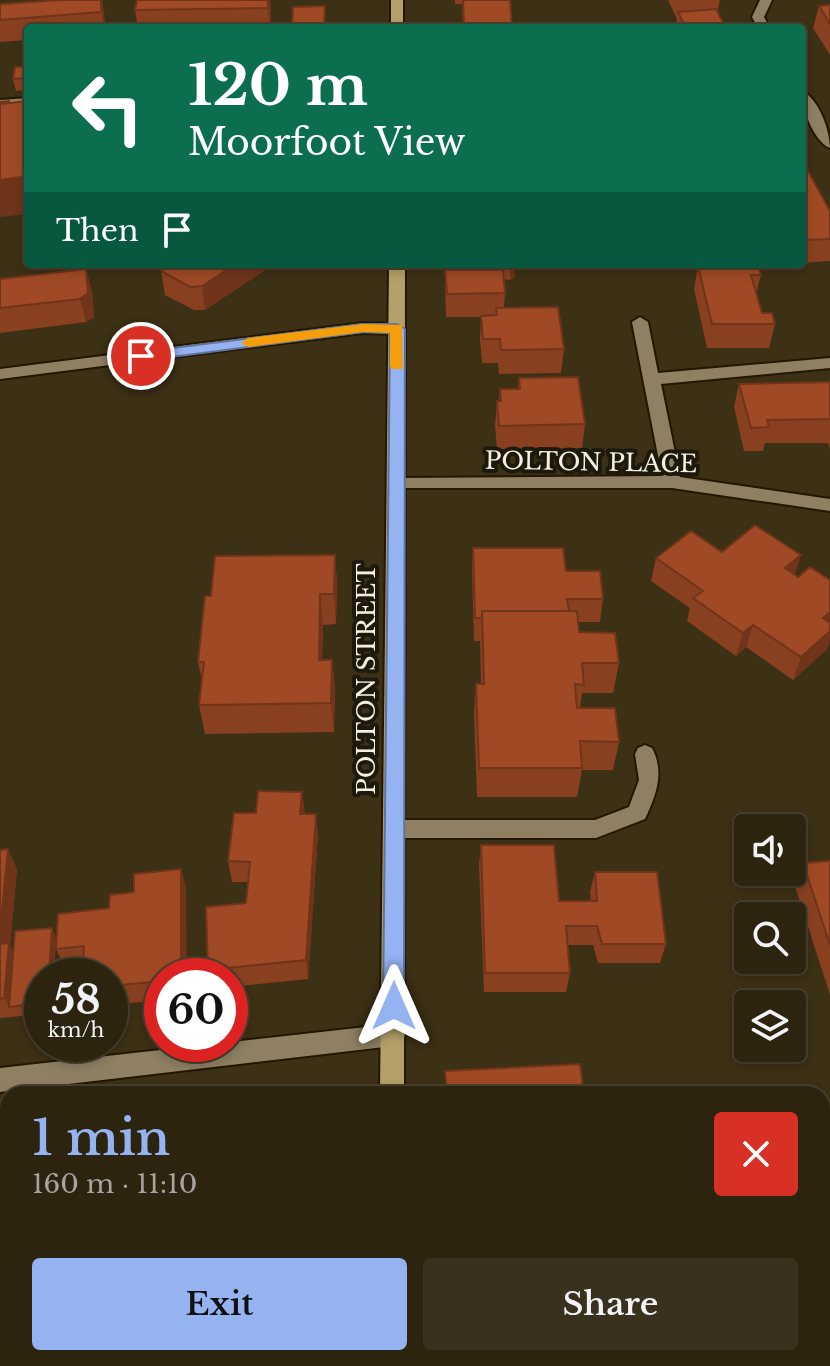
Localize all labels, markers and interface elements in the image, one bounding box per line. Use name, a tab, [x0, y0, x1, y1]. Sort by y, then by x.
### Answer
text: 120 m	[188, 51, 368, 120]
icon: left	[56, 56, 160, 160]
text: Moorfoot View	[188, 120, 466, 165]
icon: arrive	[155, 208, 199, 252]
text: Then	[56, 212, 139, 249]
pin	[107, 322, 175, 390]
icon: arrive	[119, 334, 163, 378]
street label: POLTON PLACE	[485, 446, 697, 478]
street label: POLTON STREET	[352, 563, 381, 795]
map controls	[734, 814, 806, 1062]
button: sound	[734, 814, 806, 886]
button: search	[734, 902, 806, 974]
speed limit sign: 60	[144, 958, 248, 1062]
position arrow	[352, 964, 436, 1048]
text: 58	[51, 975, 101, 1025]
button: layers	[734, 990, 806, 1062]
text: km/h	[48, 1018, 104, 1042]
text: 1 min	[32, 1108, 170, 1168]
button: close	[714, 1112, 798, 1196]
text: 160 m · 11:10	[32, 1168, 197, 1200]
button: Exit	[32, 1258, 407, 1350]
button: Share	[423, 1258, 798, 1350]

